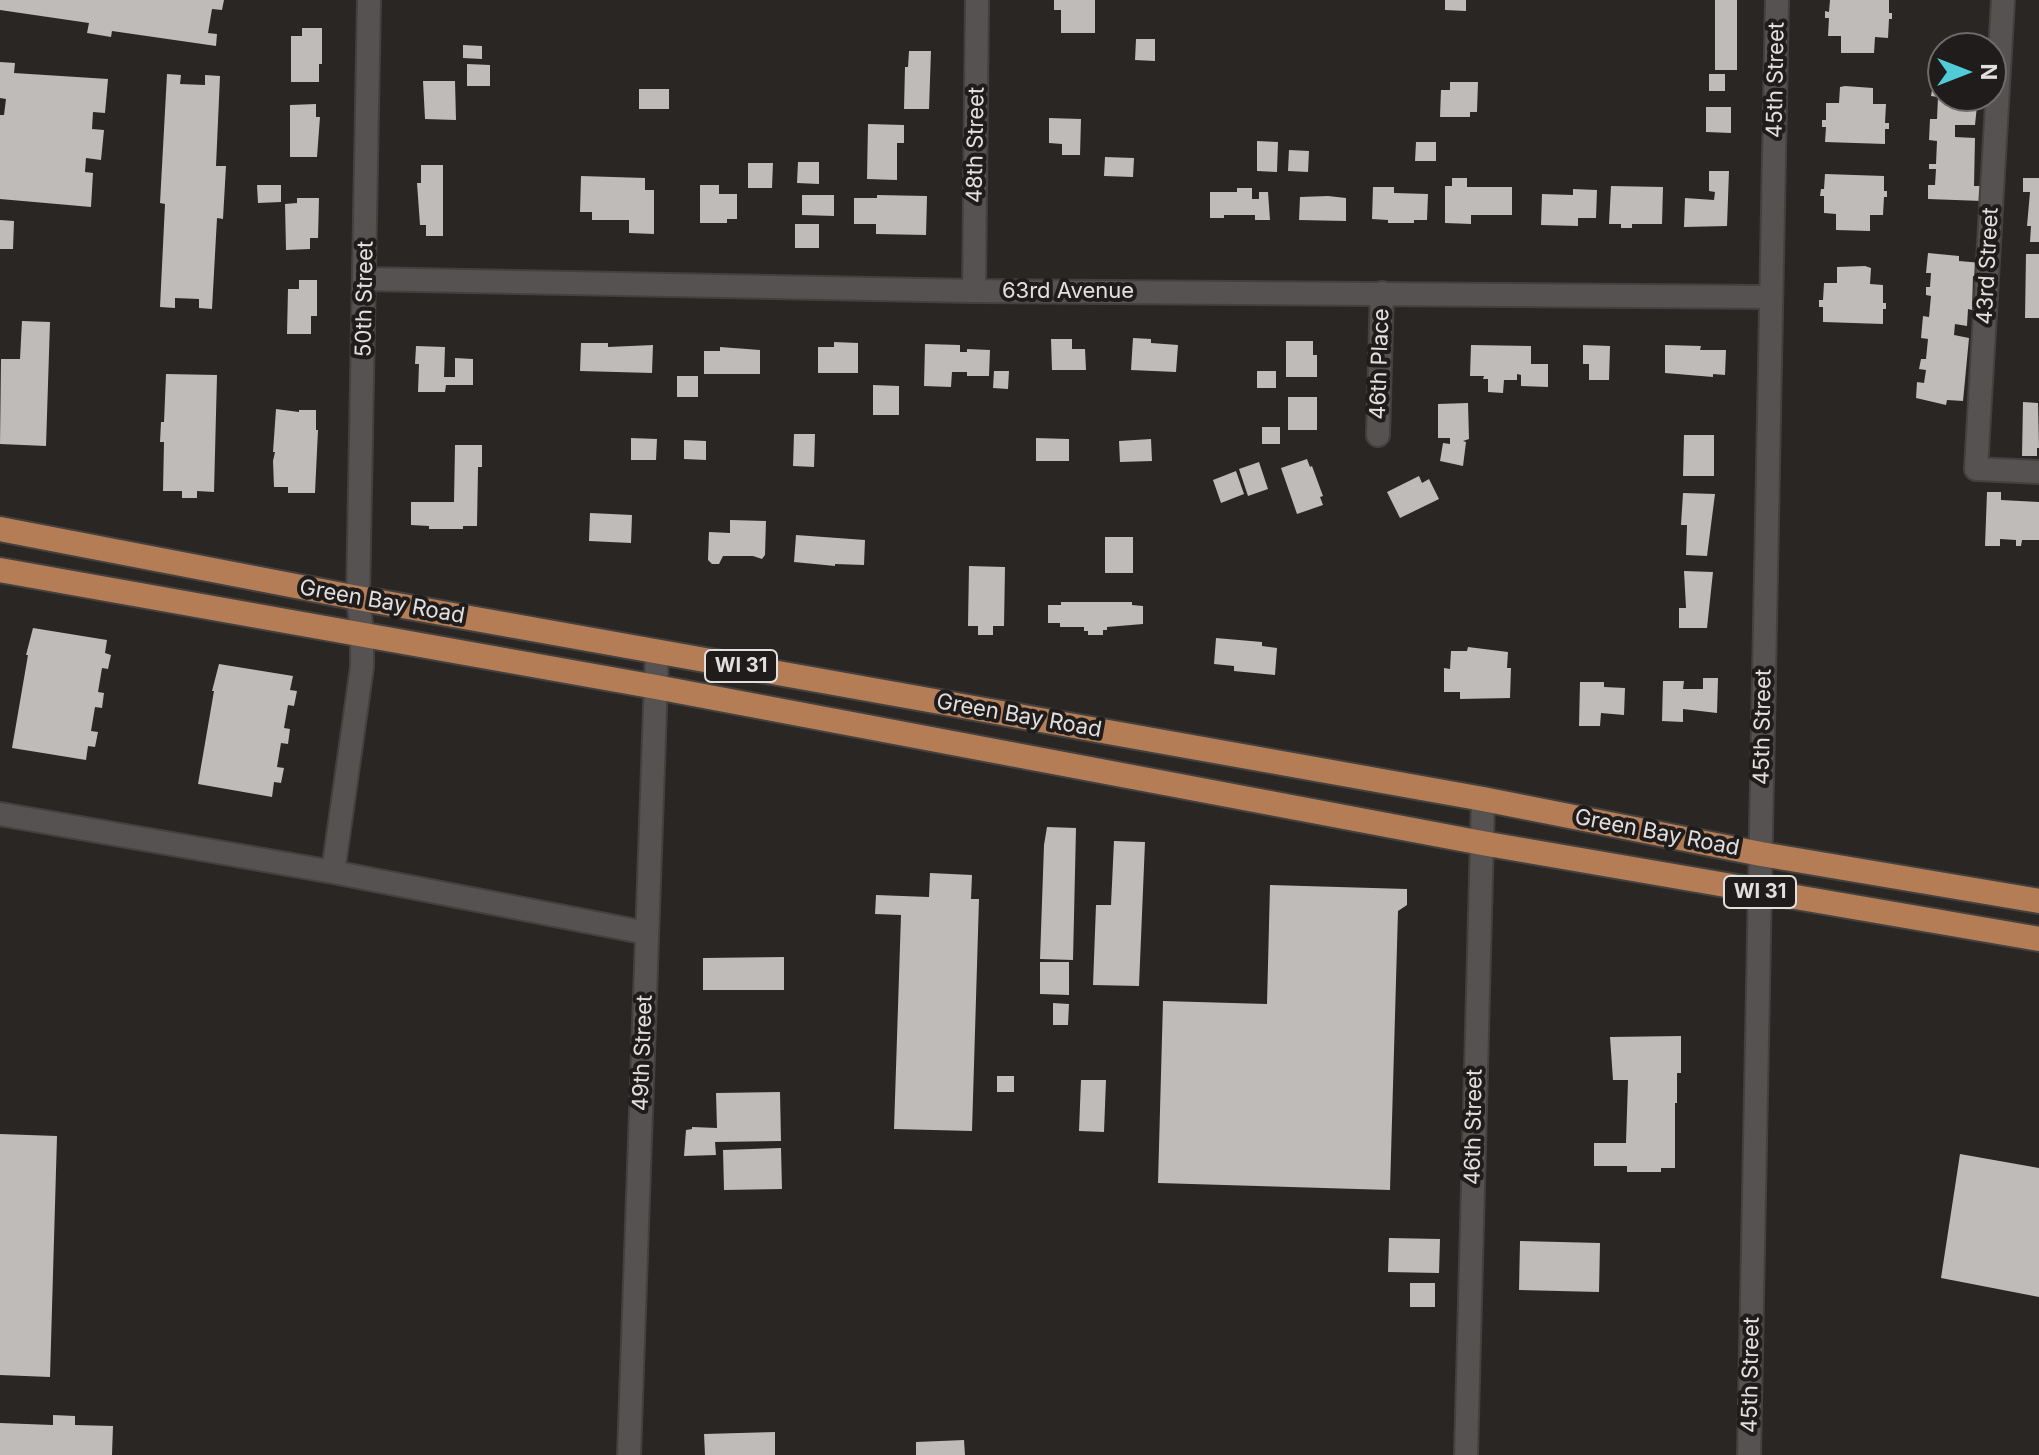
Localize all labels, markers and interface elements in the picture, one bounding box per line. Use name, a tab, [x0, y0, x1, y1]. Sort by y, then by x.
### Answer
street label: 45th Street	[1762, 22, 1790, 138]
north arrow	[1927, 32, 2007, 112]
text: N	[1976, 64, 2002, 80]
street label: 48th Street	[962, 87, 990, 203]
street label: 43rd Street	[1972, 207, 2004, 325]
street label: 50th Street	[351, 241, 379, 357]
street label: 63rd Avenue	[1002, 278, 1134, 304]
street label: 46th Place	[1365, 308, 1395, 420]
street label: Green Bay Road	[297, 574, 467, 630]
road number: WI 31	[705, 650, 777, 682]
street label: 45th Street	[1749, 669, 1777, 785]
street label: Green Bay Road	[934, 688, 1104, 744]
street label: Green Bay Road	[1572, 804, 1742, 862]
road number: WI 31	[1724, 876, 1796, 908]
street label: 49th Street	[628, 994, 658, 1112]
street label: 46th Street	[1460, 1069, 1488, 1185]
street label: 45th Street	[1737, 1317, 1765, 1433]

